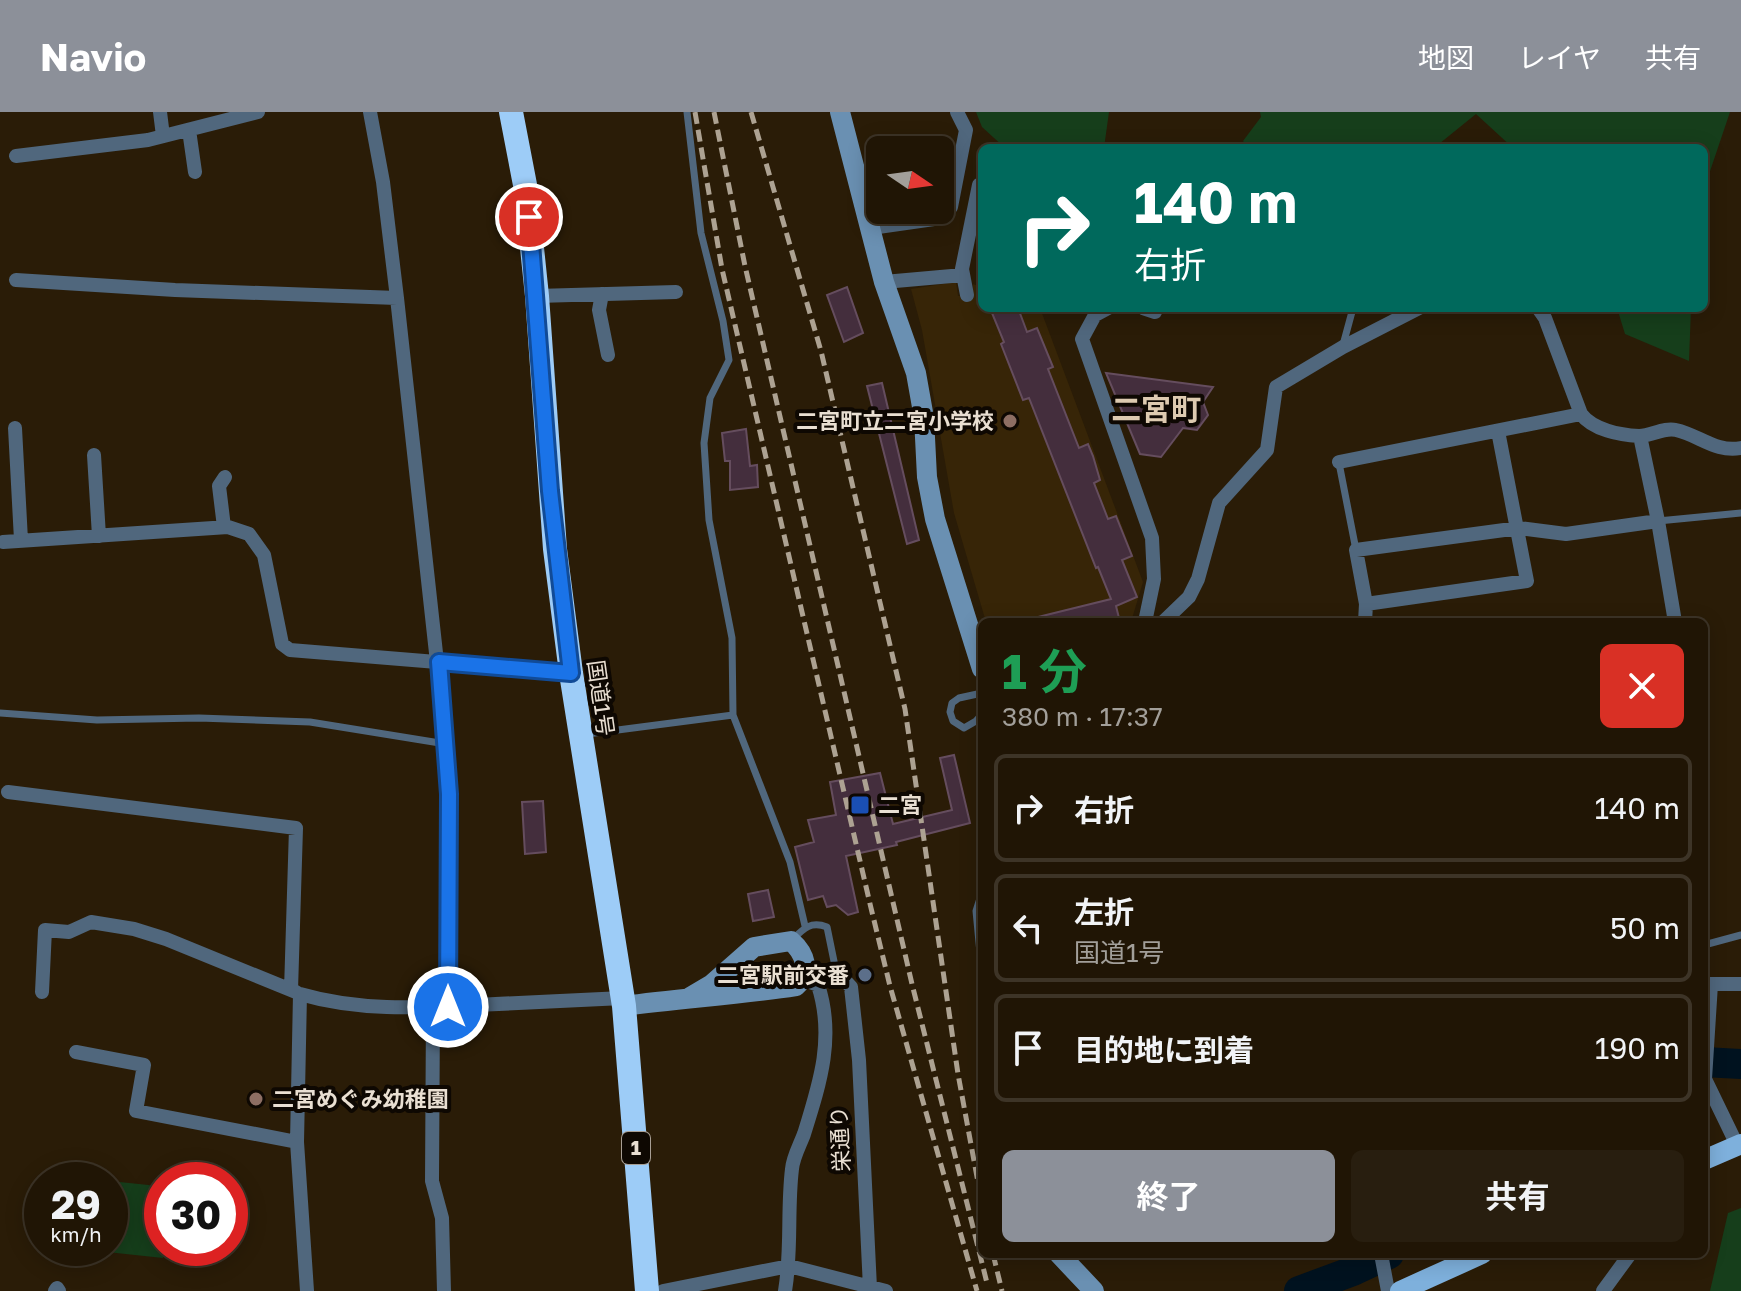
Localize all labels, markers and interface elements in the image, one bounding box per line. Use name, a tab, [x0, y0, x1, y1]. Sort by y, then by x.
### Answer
text: Navio	[40, 34, 146, 79]
text: 地図	[1418, 41, 1474, 74]
text: レイヤ	[1518, 41, 1601, 74]
text: 共有	[1645, 41, 1701, 74]
north arrow	[866, 136, 954, 224]
map controls	[866, 136, 954, 224]
text: 140 m	[1134, 168, 1297, 235]
icon: right	[1002, 176, 1106, 280]
pin	[495, 183, 563, 251]
icon: arrive	[507, 195, 551, 239]
text: 右折	[1134, 243, 1206, 286]
district label: 二宮町	[1111, 391, 1201, 427]
place label: 二宮町立二宮小学校	[796, 407, 994, 434]
marker: 二宮町立二宮小学校	[1001, 412, 1019, 430]
text: 1 分	[1002, 642, 1087, 700]
button: close	[1600, 644, 1684, 728]
street label: 国道1号	[583, 658, 620, 738]
text: 380 m · 17:37	[1002, 701, 1163, 732]
icon: right	[1006, 786, 1050, 830]
text: 140 m	[1595, 790, 1680, 826]
place label: 二宮	[878, 791, 922, 818]
text: 右折	[1074, 792, 1134, 828]
marker: 二宮	[849, 794, 871, 816]
text: 左折	[1074, 894, 1134, 930]
icon: left	[1006, 906, 1050, 950]
text: 50 m	[1610, 910, 1680, 946]
text: 国道1号	[1074, 937, 1165, 968]
place label: 二宮駅前交番	[717, 961, 849, 988]
position arrow	[406, 965, 490, 1049]
marker: 二宮駅前交番	[856, 966, 874, 984]
icon: arrive	[1006, 1026, 1050, 1070]
text: 190 m	[1595, 1030, 1680, 1066]
text: 目的地に到着	[1074, 1032, 1254, 1068]
place label: 二宮めぐみ幼稚園	[272, 1085, 449, 1112]
marker: 二宮めぐみ幼稚園	[247, 1090, 265, 1108]
street label: 栄通り	[824, 1105, 855, 1173]
road number: 1	[622, 1132, 650, 1164]
button: 終了	[1002, 1150, 1335, 1242]
button: 共有	[1351, 1150, 1684, 1242]
speed limit sign: 30	[144, 1162, 248, 1266]
text: 29	[51, 1180, 101, 1228]
text: km/h	[51, 1222, 101, 1246]

